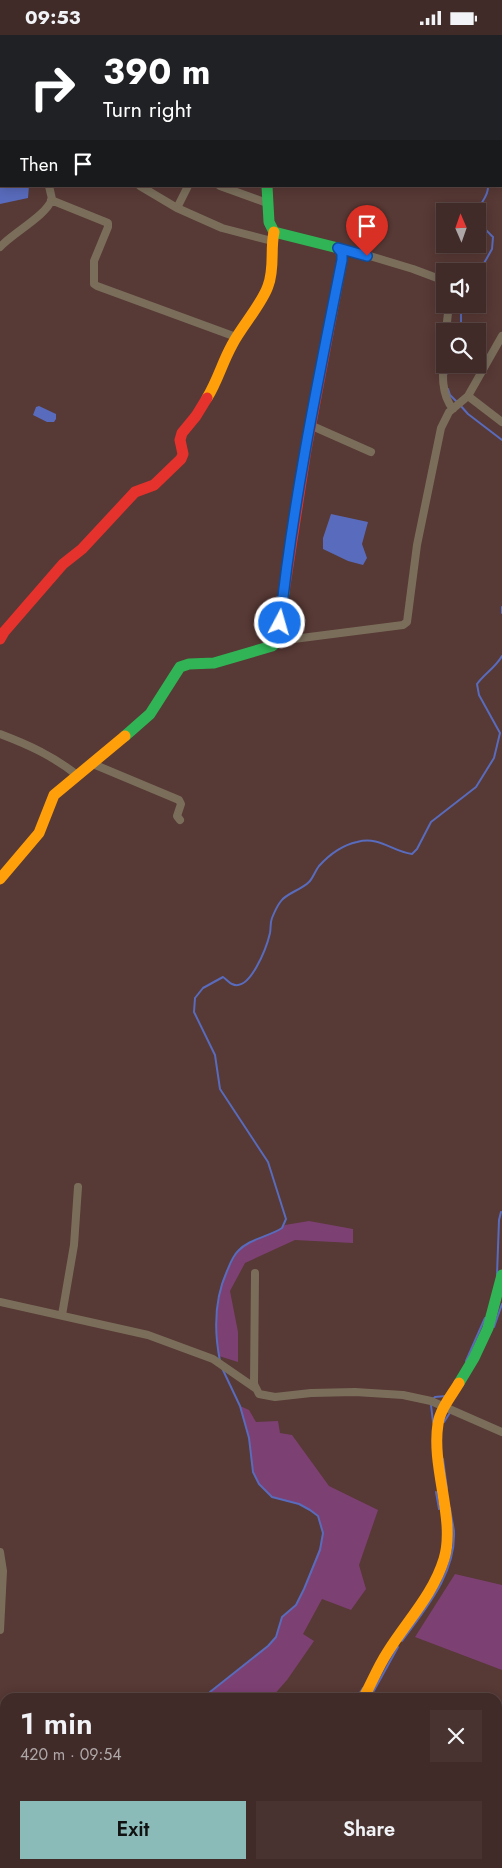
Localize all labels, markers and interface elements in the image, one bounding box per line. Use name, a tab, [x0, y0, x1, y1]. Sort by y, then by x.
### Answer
text: 09:53	[25, 4, 80, 31]
text: 390 m	[103, 47, 211, 97]
icon: right	[20, 55, 85, 120]
text: Turn right	[103, 93, 191, 125]
icon: arrive	[69, 150, 97, 178]
text: Then	[20, 151, 59, 178]
north arrow	[436, 203, 486, 253]
map controls	[436, 203, 486, 373]
pin	[346, 205, 388, 256]
icon: arrive	[353, 212, 381, 240]
button: sound	[436, 263, 486, 313]
button: search	[436, 323, 486, 373]
position arrow	[253, 596, 305, 648]
text: 1 min	[20, 1702, 93, 1745]
button: close	[430, 1710, 482, 1762]
text: 420 m · 09:54	[20, 1743, 122, 1766]
button: Exit	[20, 1801, 246, 1859]
button: Share	[256, 1801, 482, 1859]

